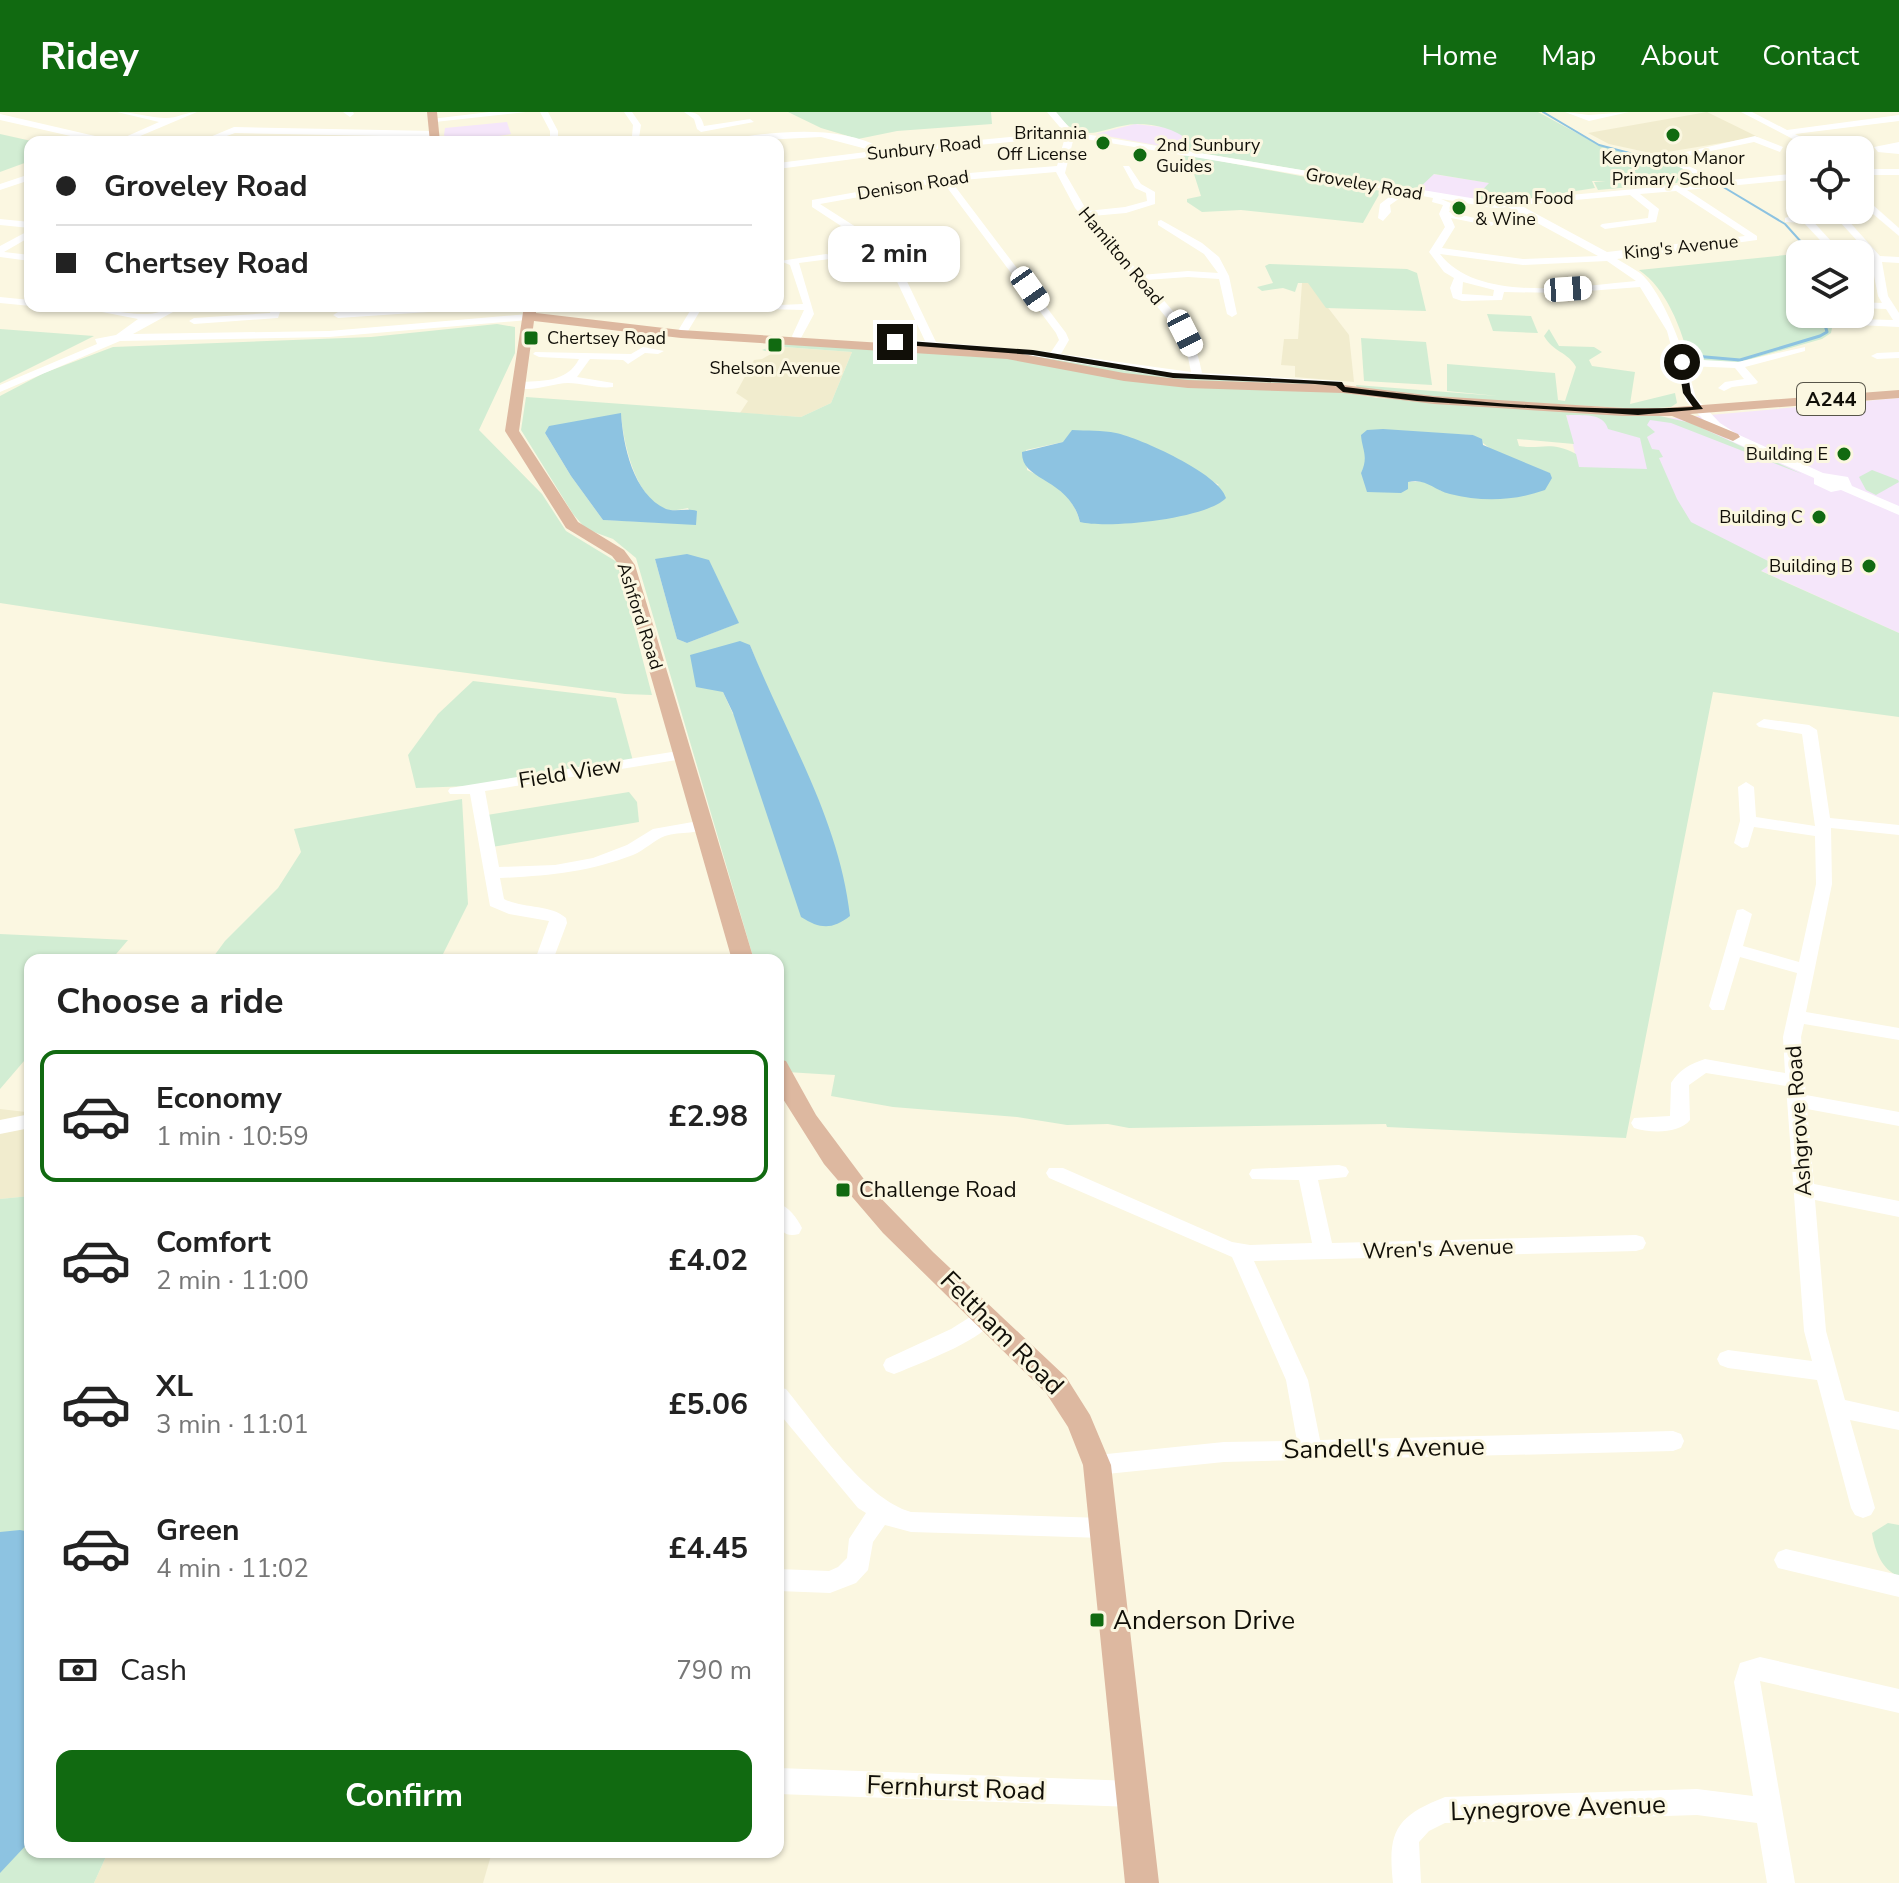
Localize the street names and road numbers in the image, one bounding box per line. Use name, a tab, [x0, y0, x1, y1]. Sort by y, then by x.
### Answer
street label: Sunbury Road	[866, 130, 982, 166]
street label: Groveley Road	[1304, 162, 1424, 206]
street label: Denison Road	[855, 164, 971, 206]
street label: Hamilton Road	[1073, 202, 1169, 310]
street label: King's Avenue	[1623, 229, 1739, 265]
road number: A244	[1797, 383, 1865, 415]
street label: Ashford Road	[611, 560, 669, 672]
street label: Field View	[516, 750, 624, 796]
street label: Ashgrove Road	[1779, 1044, 1819, 1198]
street label: Wren's Avenue	[1362, 1231, 1514, 1267]
street label: Feltham Road	[932, 1263, 1072, 1403]
street label: Sandell's Avenue	[1283, 1429, 1485, 1467]
street label: Fernhurst Road	[866, 1767, 1046, 1809]
street label: Lynegrove Avenue	[1450, 1787, 1666, 1829]

